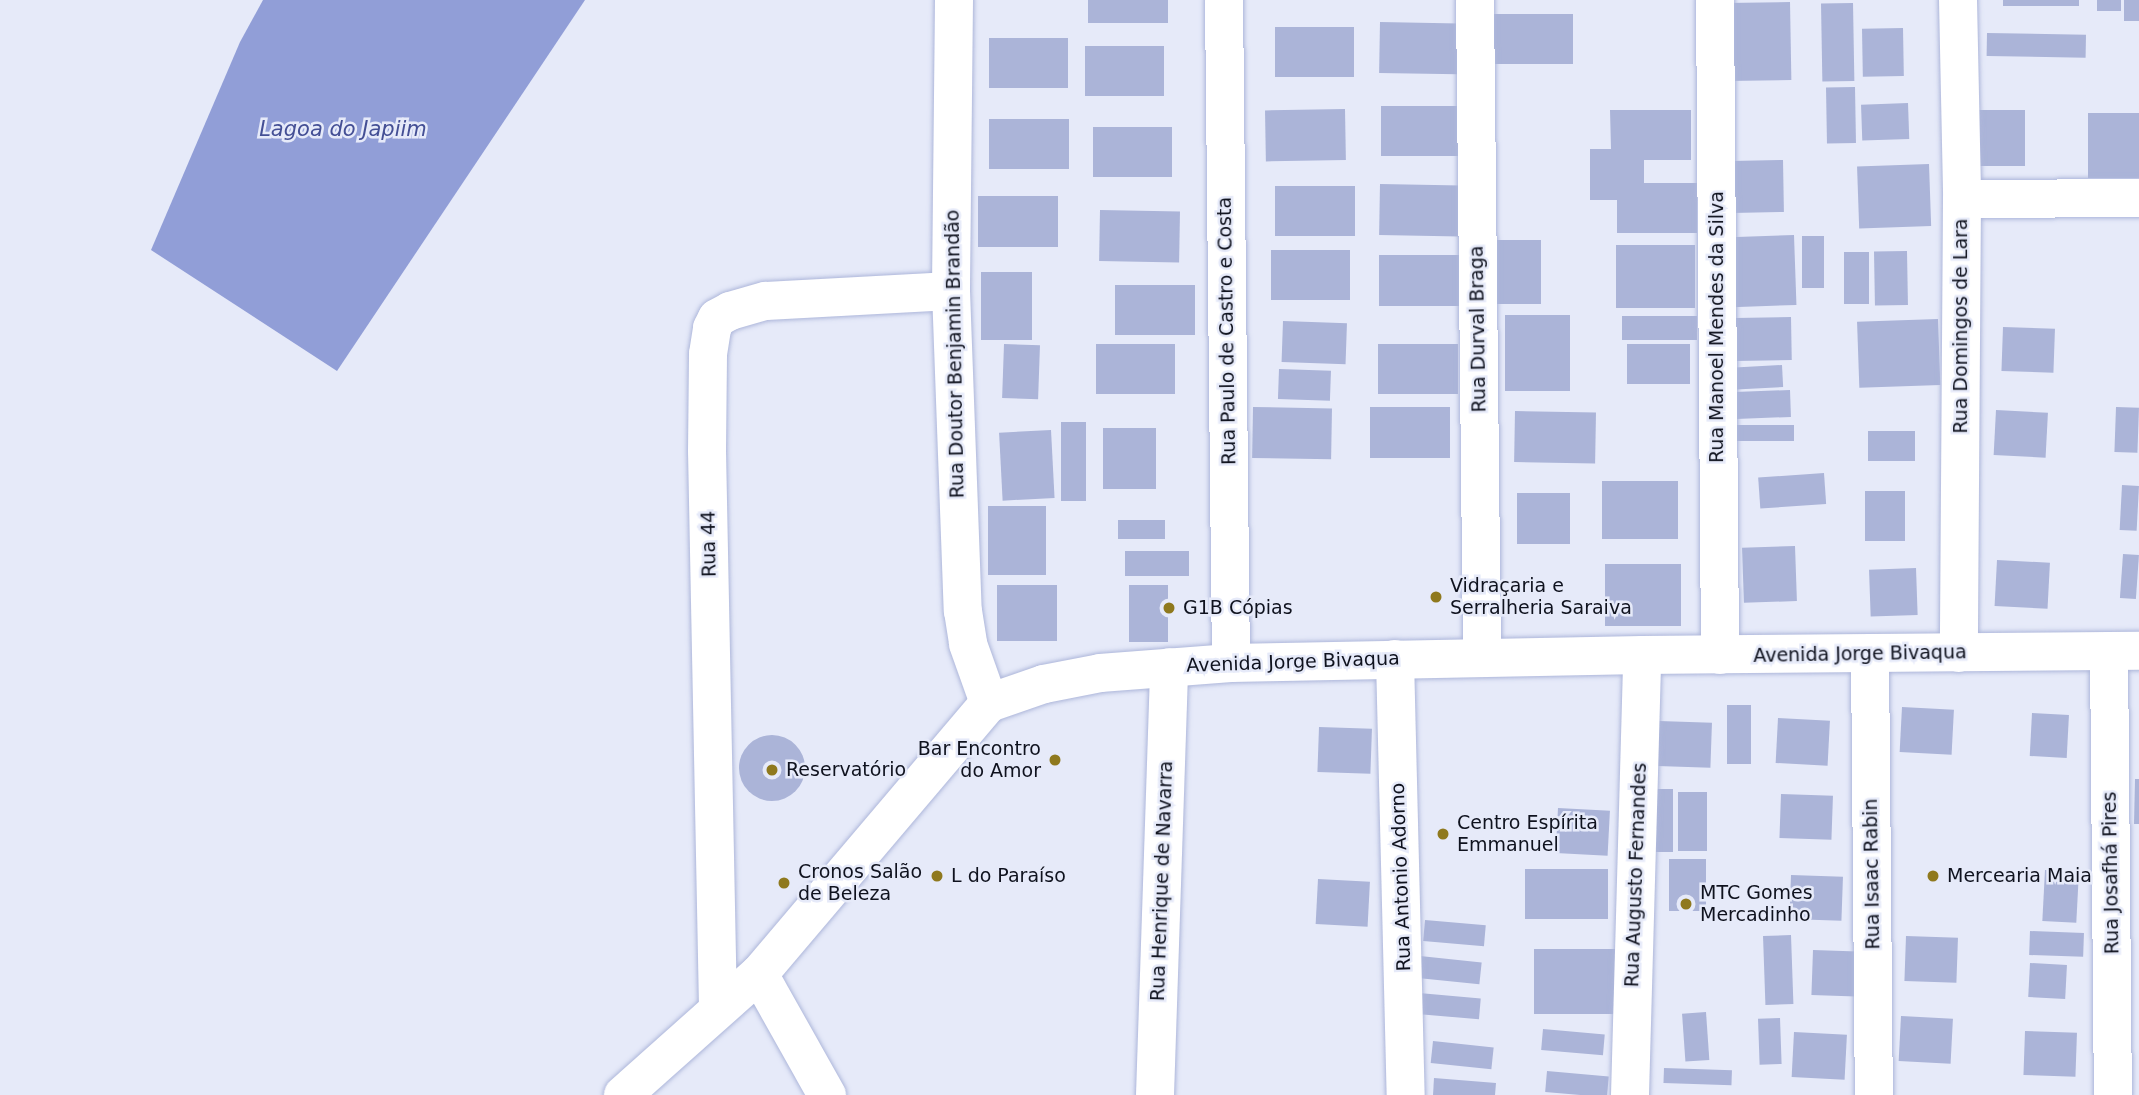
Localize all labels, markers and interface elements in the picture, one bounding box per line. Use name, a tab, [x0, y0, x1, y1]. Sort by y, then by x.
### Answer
water label: Lagoa do Japiim	[259, 116, 427, 142]
street label: Rua Manoel Mendes da Silva	[1706, 191, 1728, 463]
street label: Rua Paulo de Castro e Costa	[1213, 197, 1241, 465]
street label: Rua Doutor Benjamin Brandão	[941, 209, 969, 499]
street label: Rua Domingos de Lara	[1950, 218, 1972, 434]
street label: Rua Durval Braga	[1465, 245, 1491, 413]
street label: Rua 44	[697, 511, 721, 577]
place label: Vidraçaria e Serralheria Saraiva	[1450, 575, 1632, 619]
marker: Vidraçaria e Serralheria Saraiva	[1428, 589, 1444, 605]
place label: G1B Cópias	[1183, 597, 1293, 619]
marker: G1B Cópias	[1161, 600, 1177, 616]
street label: Avenida Jorge Bivaqua	[1753, 641, 1967, 667]
street label: Avenida Jorge Bivaqua	[1186, 647, 1400, 677]
place label: Bar Encontro do Amor	[918, 738, 1041, 782]
marker: Bar Encontro do Amor	[1047, 752, 1063, 768]
place label: Reservatório	[786, 759, 906, 781]
street label: Rua Henrique de Navarra	[1146, 760, 1178, 1002]
marker: Reservatório	[764, 762, 780, 778]
street label: Rua Augusto Fernandes	[1621, 762, 1651, 988]
street label: Rua Antonio Adorno	[1386, 782, 1416, 972]
street label: Rua Josafhá Pires	[2098, 792, 2124, 954]
street label: Rua Isaac Rabin	[1859, 798, 1885, 950]
place label: Centro Espírita Emmanuel	[1457, 812, 1598, 856]
marker: Centro Espírita Emmanuel	[1435, 826, 1451, 842]
place label: Cronos Salão de Beleza	[798, 861, 922, 905]
place label: L do Paraíso	[951, 865, 1066, 887]
place label: Mercearia Maia	[1947, 865, 2092, 887]
marker: L do Paraíso	[929, 868, 945, 884]
marker: Mercearia Maia	[1925, 868, 1941, 884]
marker: Cronos Salão de Beleza	[776, 875, 792, 891]
place label: MTC Gomes Mercadinho	[1700, 882, 1813, 926]
marker: MTC Gomes Mercadinho	[1678, 896, 1694, 912]

